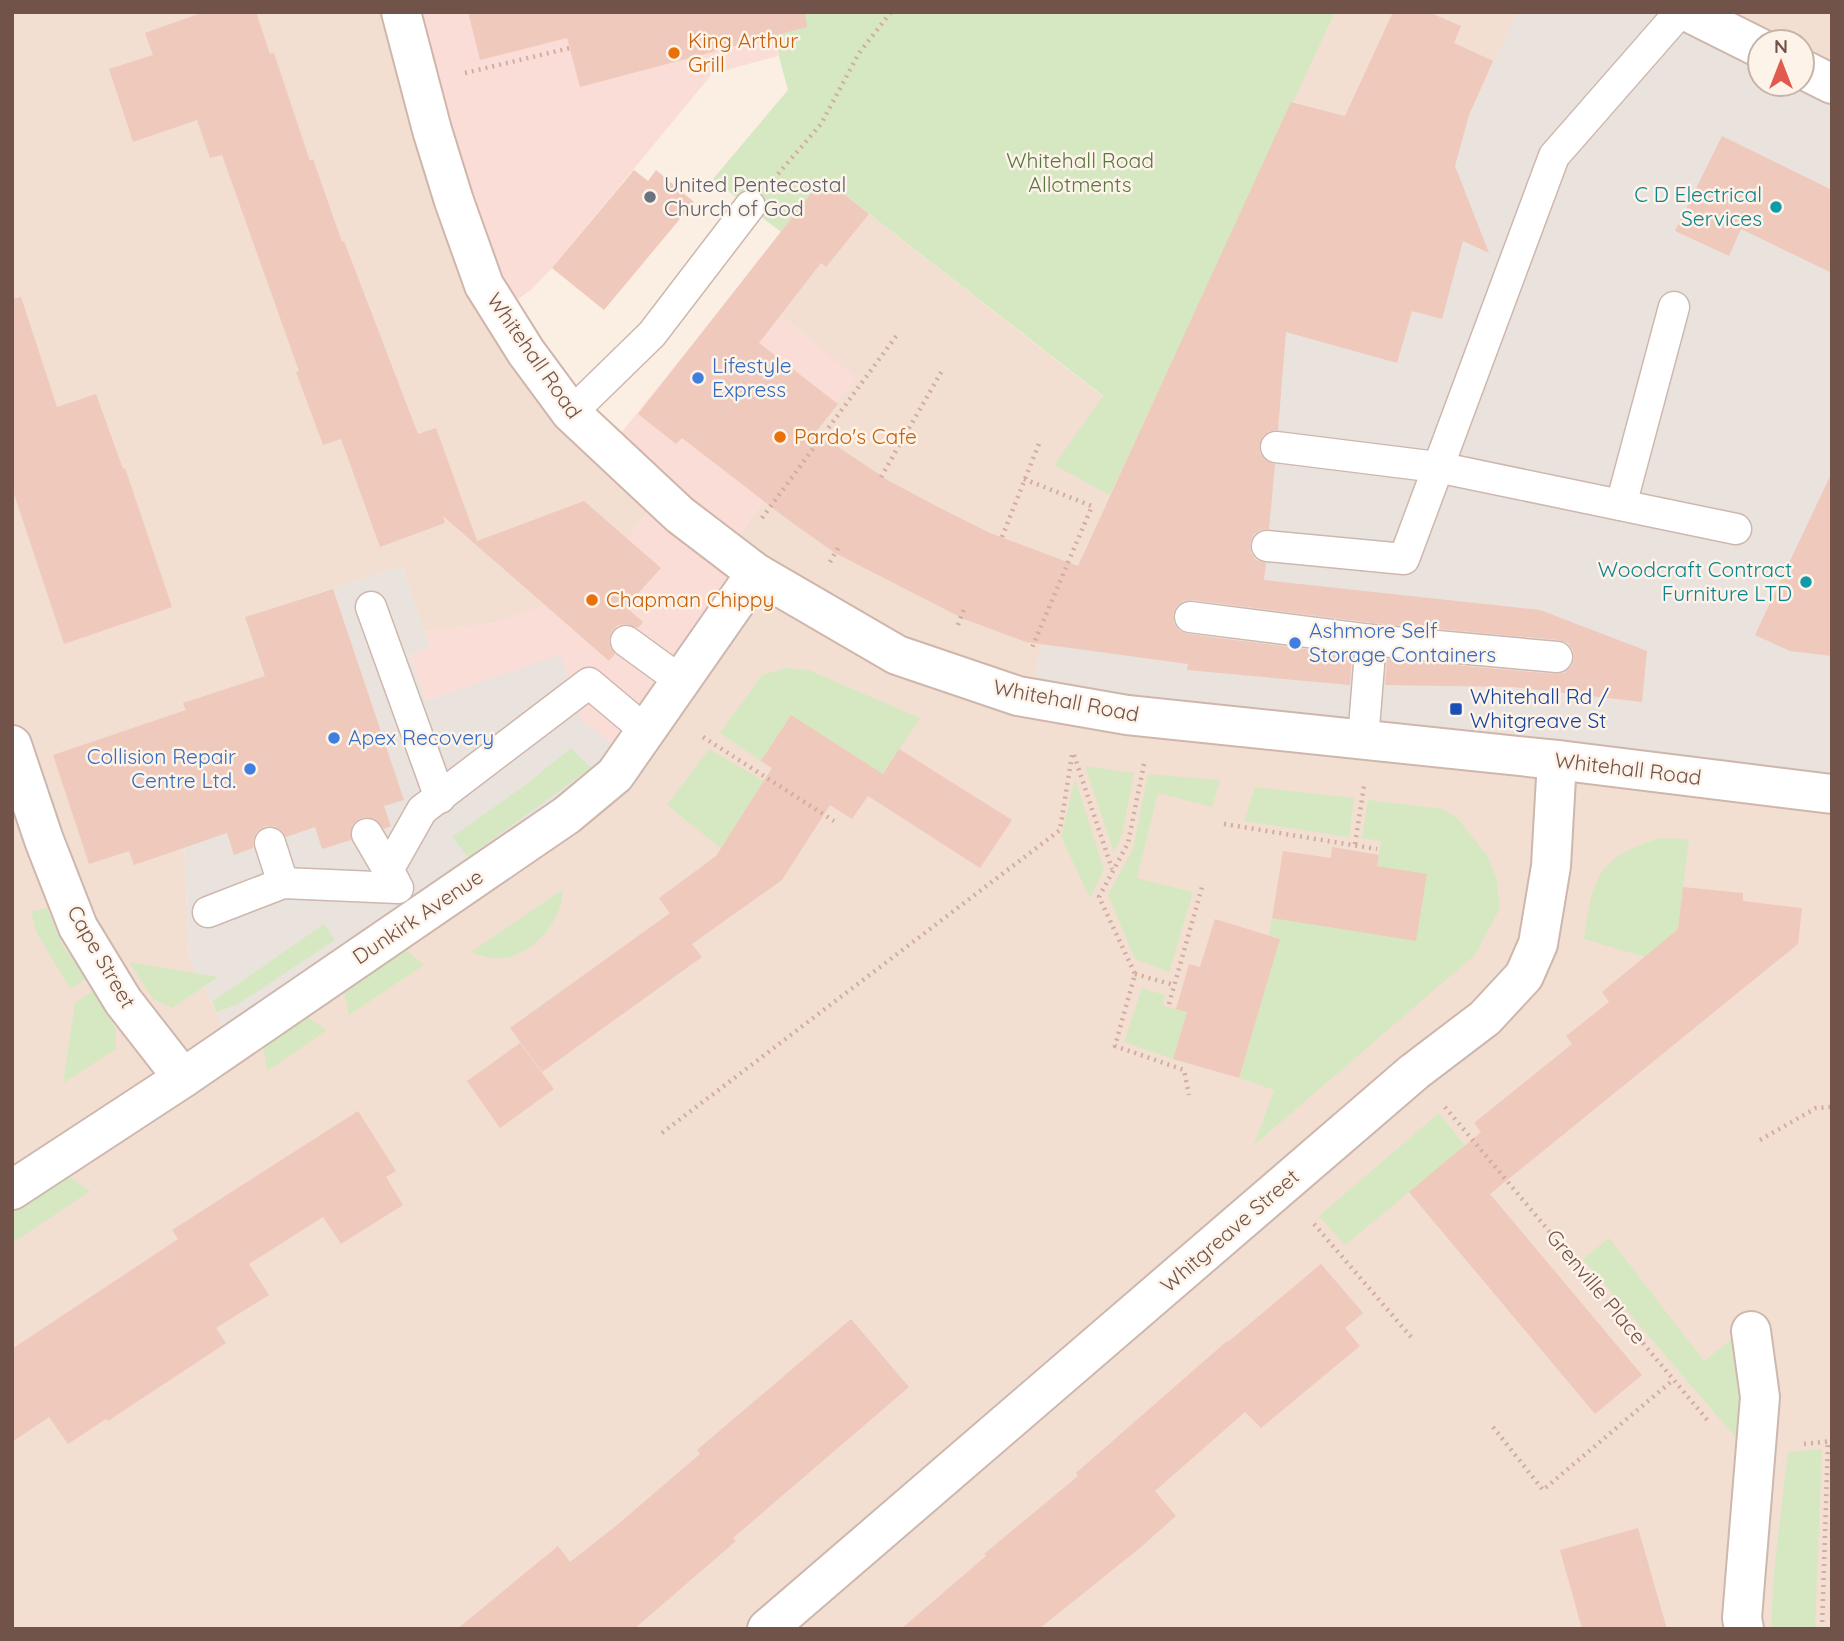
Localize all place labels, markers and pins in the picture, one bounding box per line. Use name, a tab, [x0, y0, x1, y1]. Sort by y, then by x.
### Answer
place label: King Arthur Grill	[688, 27, 798, 77]
marker: King Arthur Grill	[666, 45, 682, 61]
place label: United Pentecostal Church of God	[664, 171, 846, 221]
place label: C D Electrical Services	[1634, 181, 1762, 231]
marker: United Pentecostal Church of God	[642, 189, 658, 205]
marker: C D Electrical Services	[1768, 199, 1784, 215]
place label: Lifestyle Express	[712, 352, 792, 402]
marker: Lifestyle Express	[690, 370, 706, 386]
place label: Pardo's Cafe	[794, 423, 917, 449]
marker: Pardo's Cafe	[772, 429, 788, 445]
place label: Woodcraft Contract Furniture LTD	[1598, 556, 1792, 606]
marker: Woodcraft Contract Furniture LTD	[1798, 574, 1814, 590]
place label: Chapman Chippy	[606, 586, 774, 612]
marker: Chapman Chippy	[584, 592, 600, 608]
place label: Ashmore Self Storage Containers	[1309, 617, 1496, 667]
marker: Ashmore Self Storage Containers	[1287, 635, 1303, 651]
place label: Whitehall Rd / Whitgreave St	[1470, 683, 1609, 733]
marker: Whitehall Rd / Whitgreave St	[1448, 701, 1464, 717]
place label: Apex Recovery	[348, 724, 494, 750]
marker: Apex Recovery	[326, 730, 342, 746]
place label: Collision Repair Centre Ltd.	[87, 743, 236, 793]
marker: Collision Repair Centre Ltd.	[242, 761, 258, 777]

